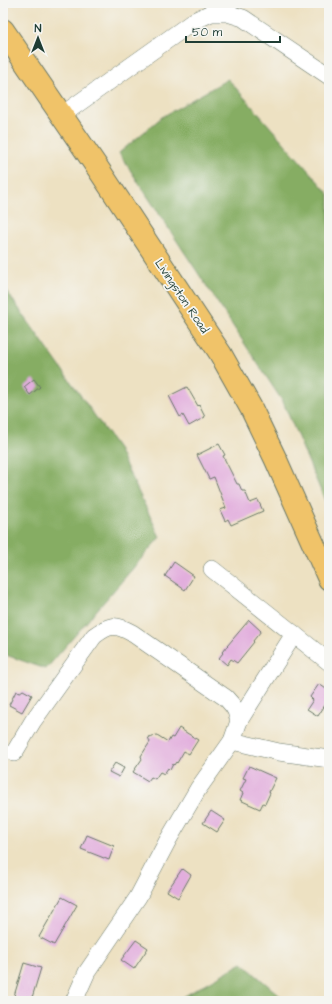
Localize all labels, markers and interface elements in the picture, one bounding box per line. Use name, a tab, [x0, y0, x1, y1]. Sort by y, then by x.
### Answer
north arrow	[18, 18, 58, 58]
scale bar	[186, 18, 280, 44]
text: N	[35, 21, 42, 36]
text: 50 m	[192, 24, 223, 41]
street label: Livingston Road	[150, 256, 213, 337]

